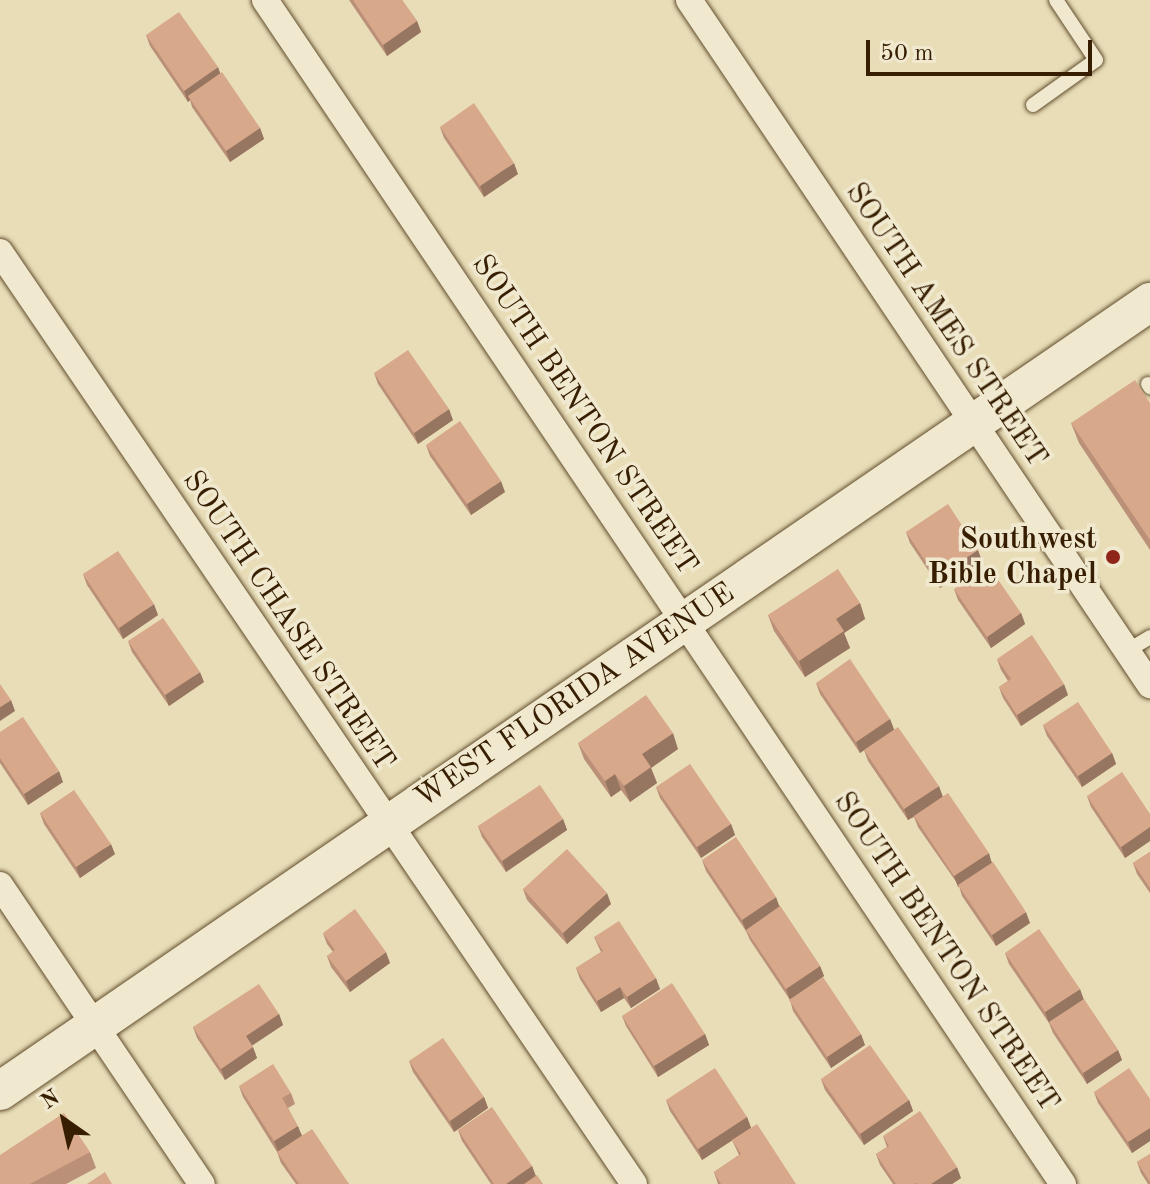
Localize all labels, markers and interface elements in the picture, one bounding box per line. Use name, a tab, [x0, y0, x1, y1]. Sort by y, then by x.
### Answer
scale bar	[870, 24, 1096, 74]
text: 50 m	[880, 42, 934, 66]
street label: SOUTH AMES STREET	[837, 176, 1055, 474]
street label: SOUTH BENTON STREET	[463, 248, 705, 582]
street label: SOUTH CHASE STREET	[174, 464, 402, 778]
place label: Southwest Bible Chapel	[928, 522, 1097, 592]
marker: Southwest Bible Chapel	[1104, 548, 1122, 566]
street label: WEST FLORIDA AVENUE	[408, 575, 742, 817]
street label: SOUTH BENTON STREET	[825, 785, 1067, 1119]
north arrow	[24, 1080, 104, 1160]
text: N	[37, 1086, 64, 1114]

